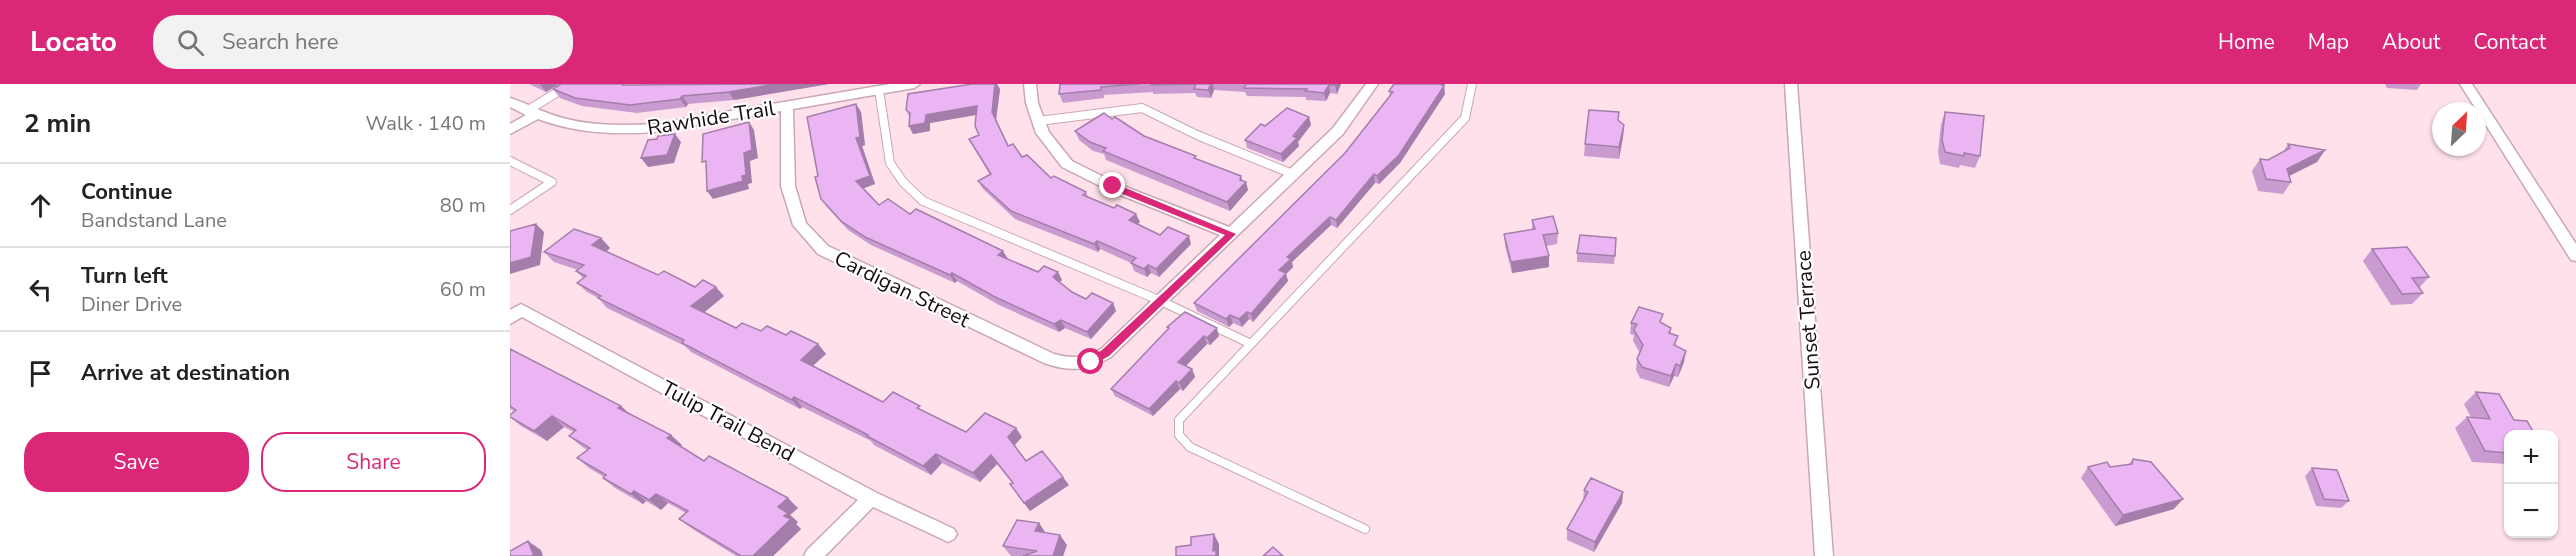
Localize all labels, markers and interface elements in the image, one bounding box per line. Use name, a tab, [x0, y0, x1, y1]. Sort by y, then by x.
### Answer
search box	[153, 15, 573, 69]
text: Locato	[30, 23, 117, 61]
icon: search	[174, 26, 207, 59]
text: Search here	[222, 27, 339, 57]
text: Home	[2218, 28, 2275, 56]
text: Map	[2308, 28, 2349, 56]
text: About	[2382, 28, 2440, 56]
text: Contact	[2473, 28, 2546, 56]
street label: Rawhide Trail	[645, 94, 778, 142]
north arrow	[2432, 102, 2486, 156]
text: 2 min	[24, 106, 91, 141]
text: Walk · 140 m	[366, 110, 486, 137]
route end	[1099, 172, 1125, 198]
text: Continue	[81, 177, 172, 207]
icon: ahead	[24, 189, 57, 222]
text: 80 m	[440, 192, 486, 219]
text: Bandstand Lane	[81, 207, 227, 234]
street label: Cardigan Street	[830, 244, 975, 334]
street label: Sunset Terrace	[1789, 249, 1827, 391]
text: Turn left	[81, 261, 168, 291]
icon: left	[24, 273, 57, 306]
text: 60 m	[440, 276, 486, 303]
text: Diner Drive	[81, 291, 182, 318]
route start	[1077, 348, 1103, 374]
icon: arrive	[24, 357, 57, 390]
text: Arrive at destination	[81, 358, 290, 388]
street label: Tulip Trail Bend	[656, 374, 800, 468]
map controls	[2504, 430, 2558, 538]
button: +	[2504, 430, 2558, 484]
button: Save	[24, 432, 249, 492]
button: Share	[261, 432, 486, 492]
button: −	[2504, 484, 2558, 538]

